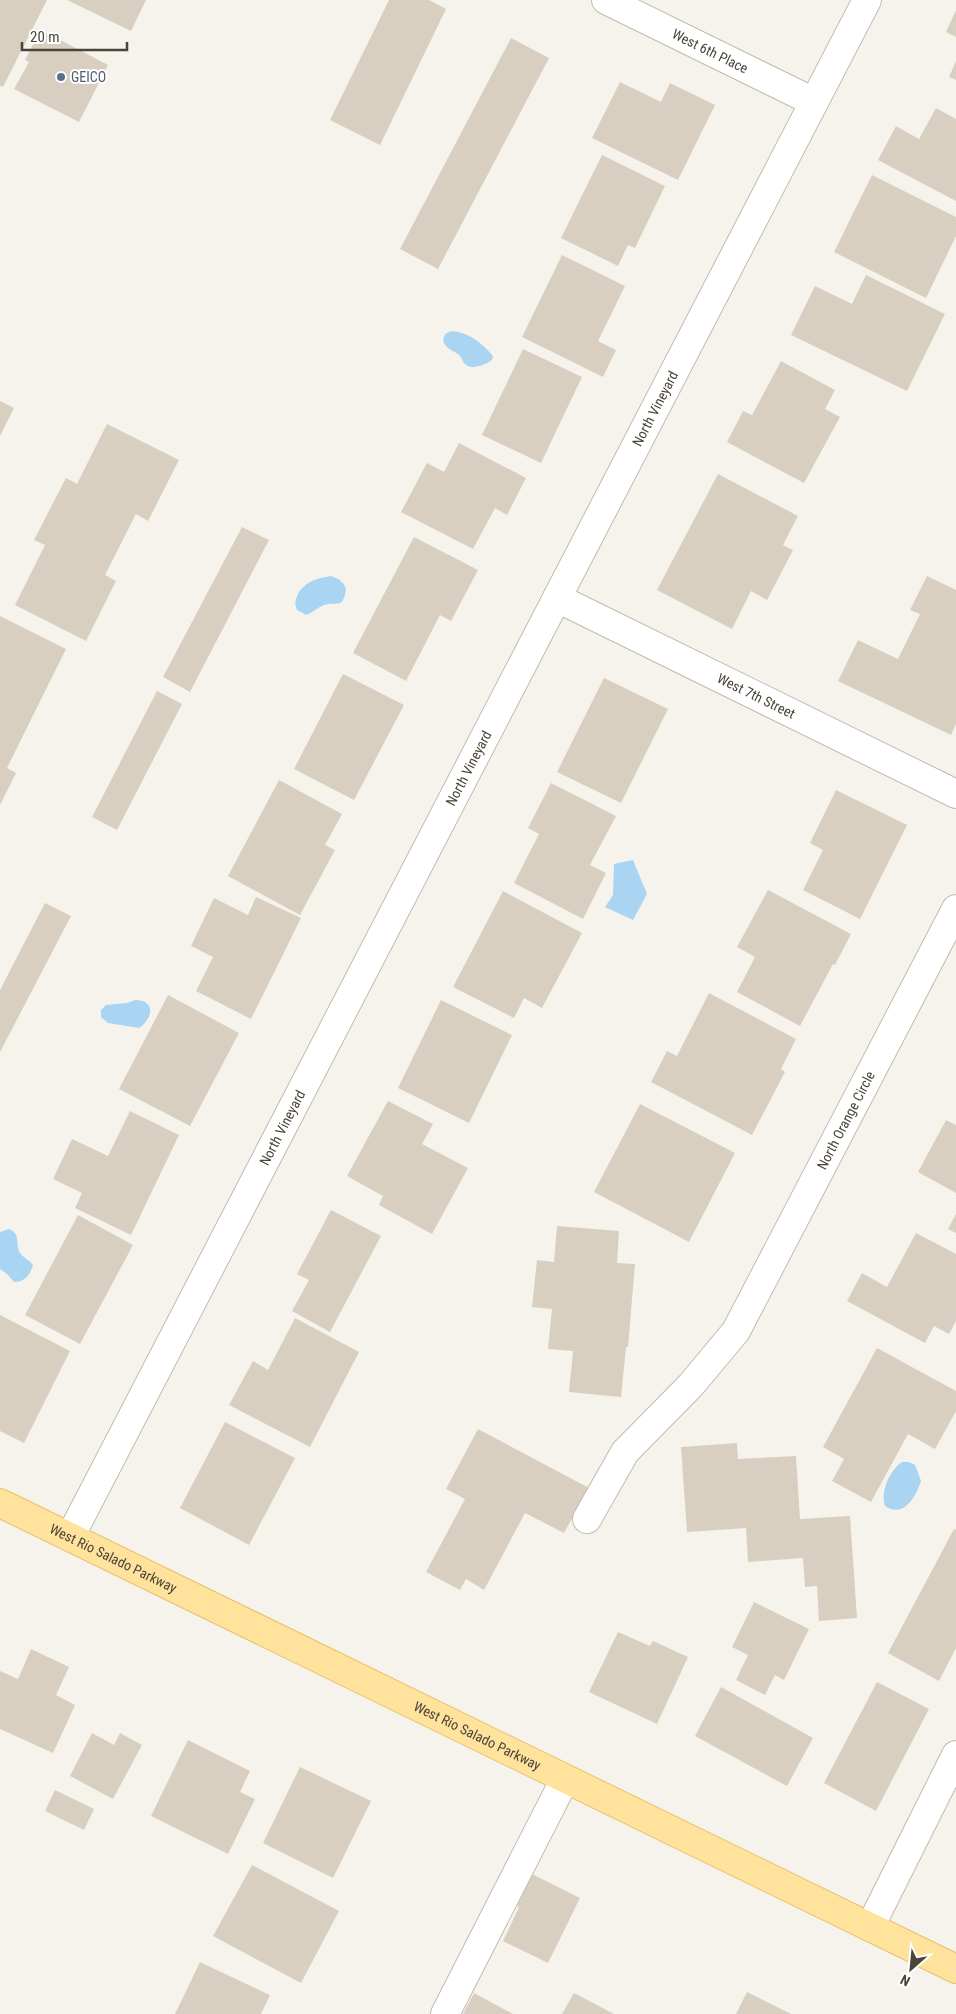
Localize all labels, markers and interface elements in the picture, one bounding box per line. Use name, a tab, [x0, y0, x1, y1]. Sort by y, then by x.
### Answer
scale bar	[22, 20, 128, 52]
street label: West 6th Place	[670, 26, 751, 77]
text: 20 m	[30, 28, 60, 46]
place label: GEICO	[71, 69, 106, 85]
marker: GEICO	[55, 71, 67, 83]
street label: North Vineyard	[629, 368, 681, 449]
street label: West 7th Street	[715, 670, 798, 722]
street label: North Vineyard	[443, 728, 495, 808]
street label: North Orange Circle	[814, 1068, 878, 1172]
street label: North Vineyard	[256, 1088, 308, 1168]
street label: West Rio Salado Parkway	[47, 1520, 180, 1596]
street label: West Rio Salado Parkway	[411, 1698, 544, 1773]
north arrow	[886, 1944, 936, 1994]
text: N	[898, 1972, 913, 1990]

